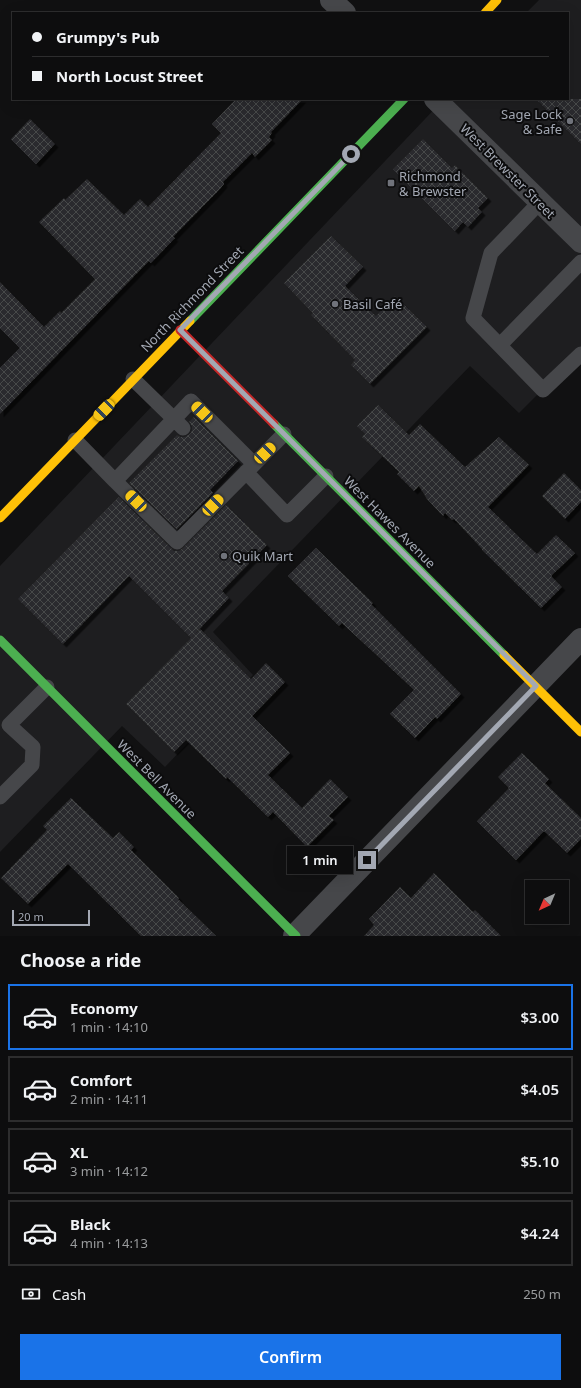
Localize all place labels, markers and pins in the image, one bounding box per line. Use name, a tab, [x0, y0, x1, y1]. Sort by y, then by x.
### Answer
place label: Sage Lock & Safe	[501, 105, 562, 138]
marker: Sage Lock & Safe	[565, 116, 575, 126]
place label: Richmond & Brewster	[399, 167, 467, 200]
marker: Richmond & Brewster	[386, 178, 396, 188]
place label: Basil Café	[343, 295, 402, 313]
marker: Basil Café	[330, 299, 340, 309]
place label: Quik Mart	[232, 547, 293, 565]
marker: Quik Mart	[219, 551, 229, 561]

